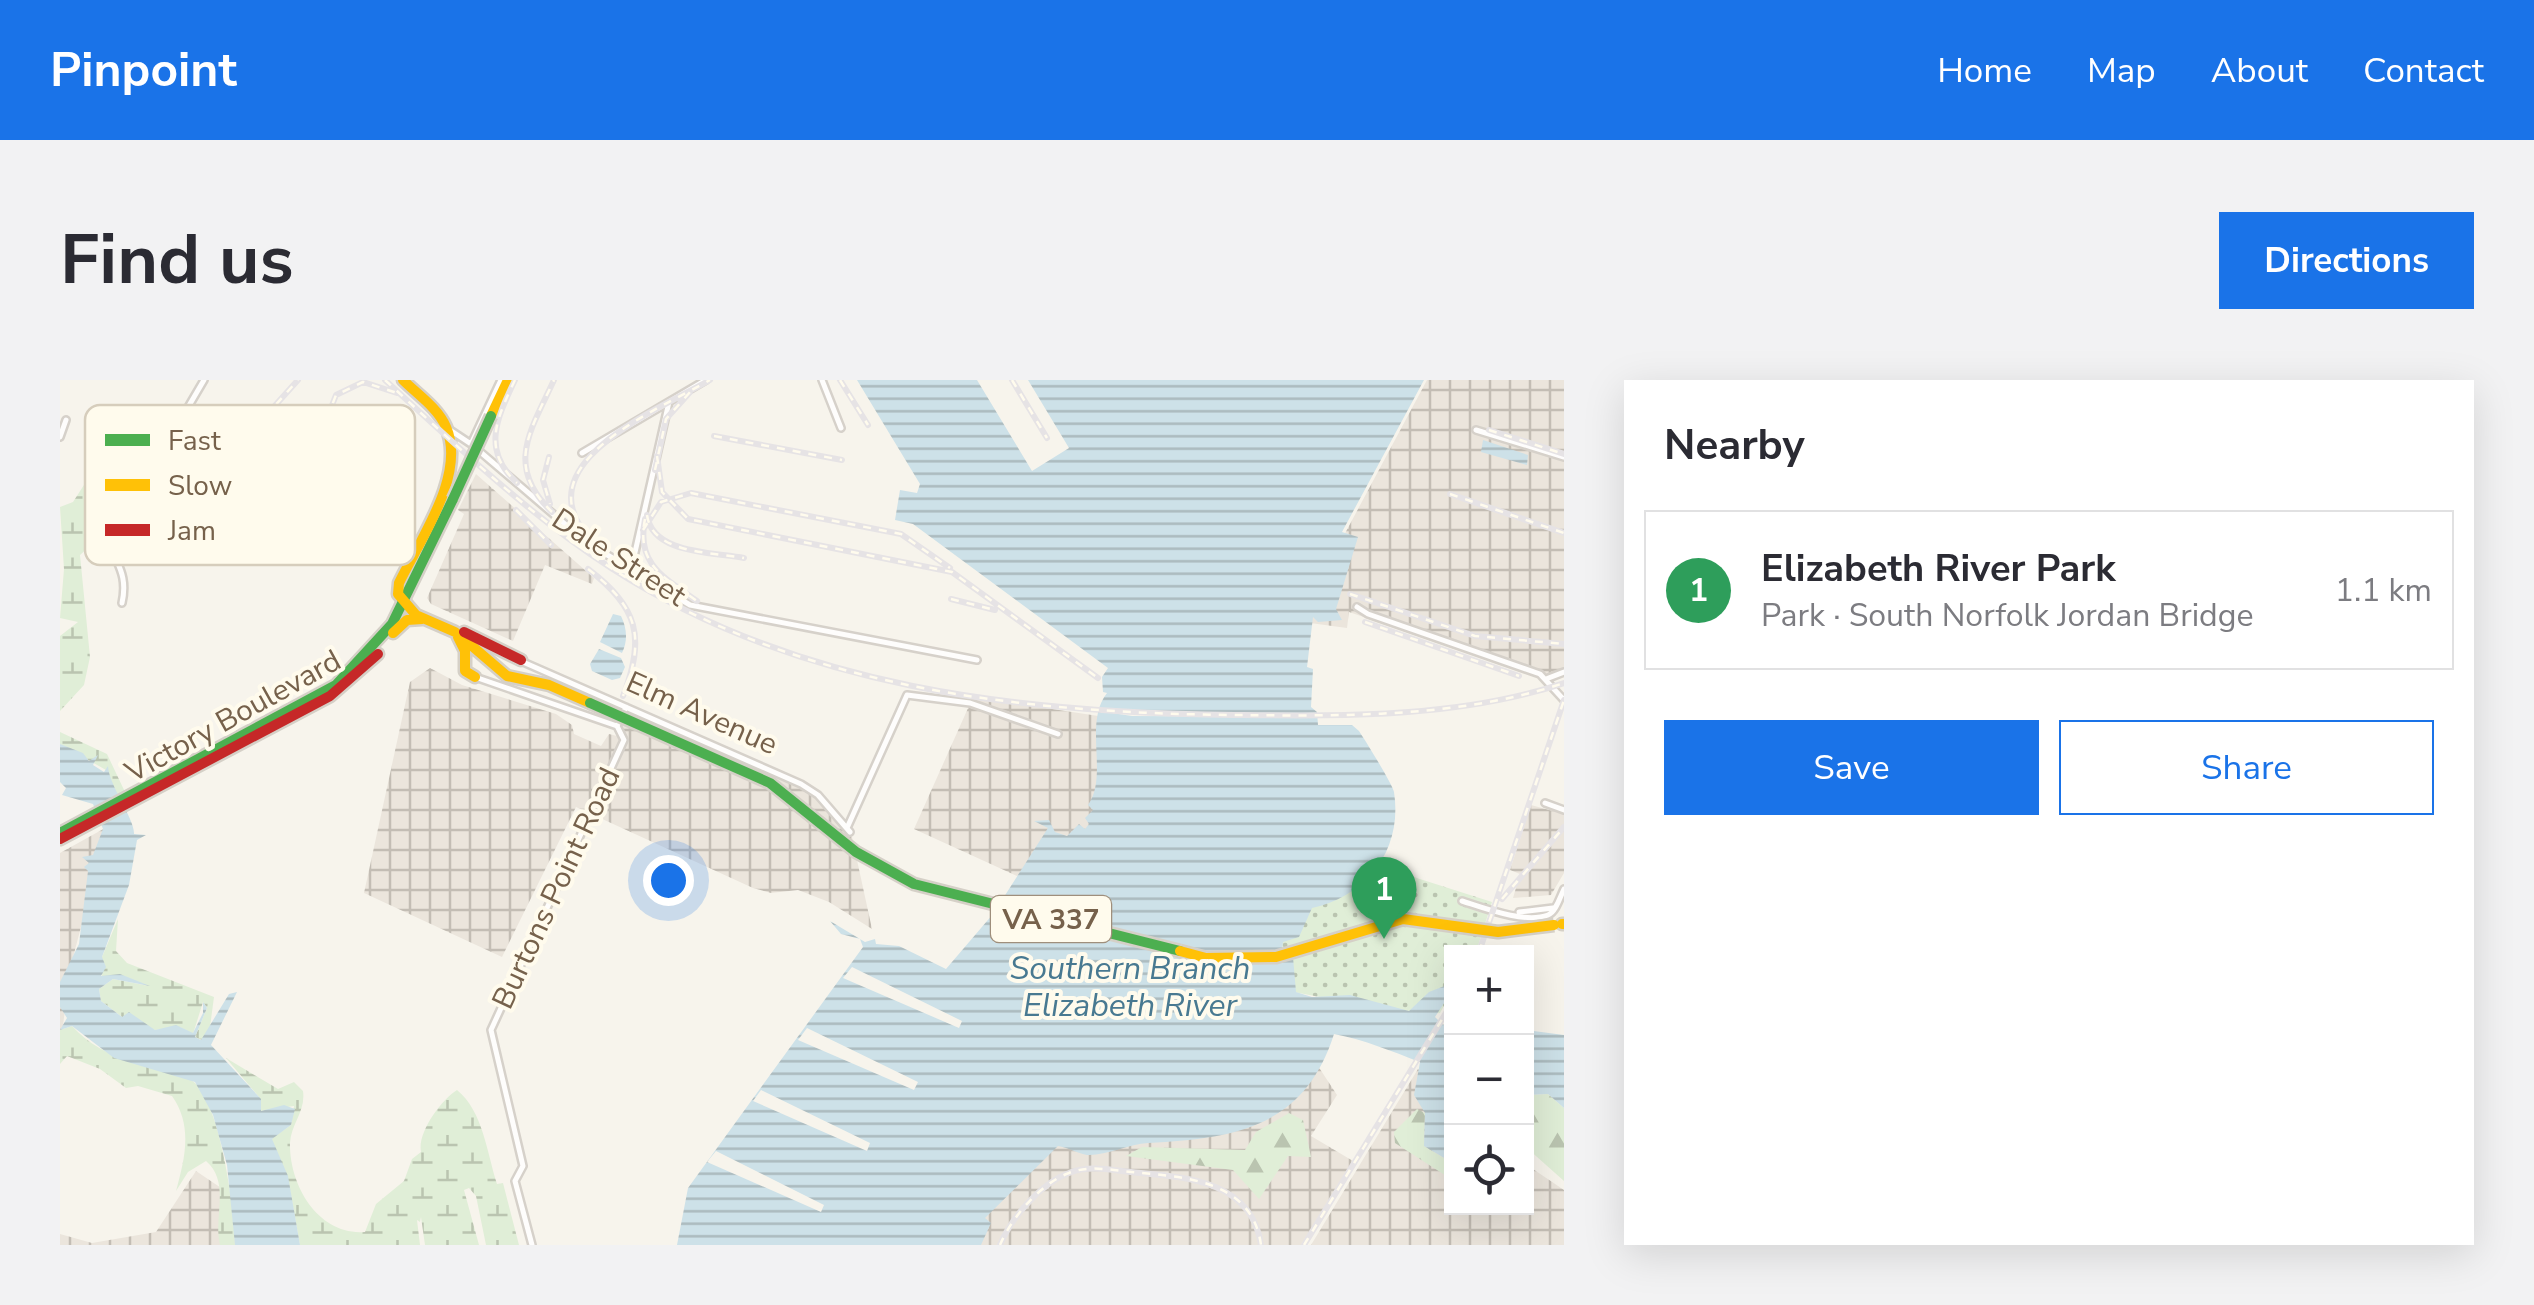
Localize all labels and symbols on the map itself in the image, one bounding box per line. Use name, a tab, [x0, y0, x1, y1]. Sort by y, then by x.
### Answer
legend	[85, 405, 415, 565]
text: Fast	[168, 422, 221, 460]
text: Slow	[168, 467, 232, 505]
street label: Dale Street	[544, 499, 694, 616]
text: Jam	[167, 512, 216, 550]
street label: Victory Boulevard	[117, 640, 348, 793]
street label: Elm Avenue	[620, 662, 784, 765]
street label: Burtons Point Road	[483, 761, 630, 1016]
your location	[643, 855, 694, 906]
pin: 1	[1352, 856, 1416, 939]
road number: VA 337	[991, 896, 1111, 942]
water label: Southern Branch Elizabeth River	[1010, 947, 1250, 1027]

